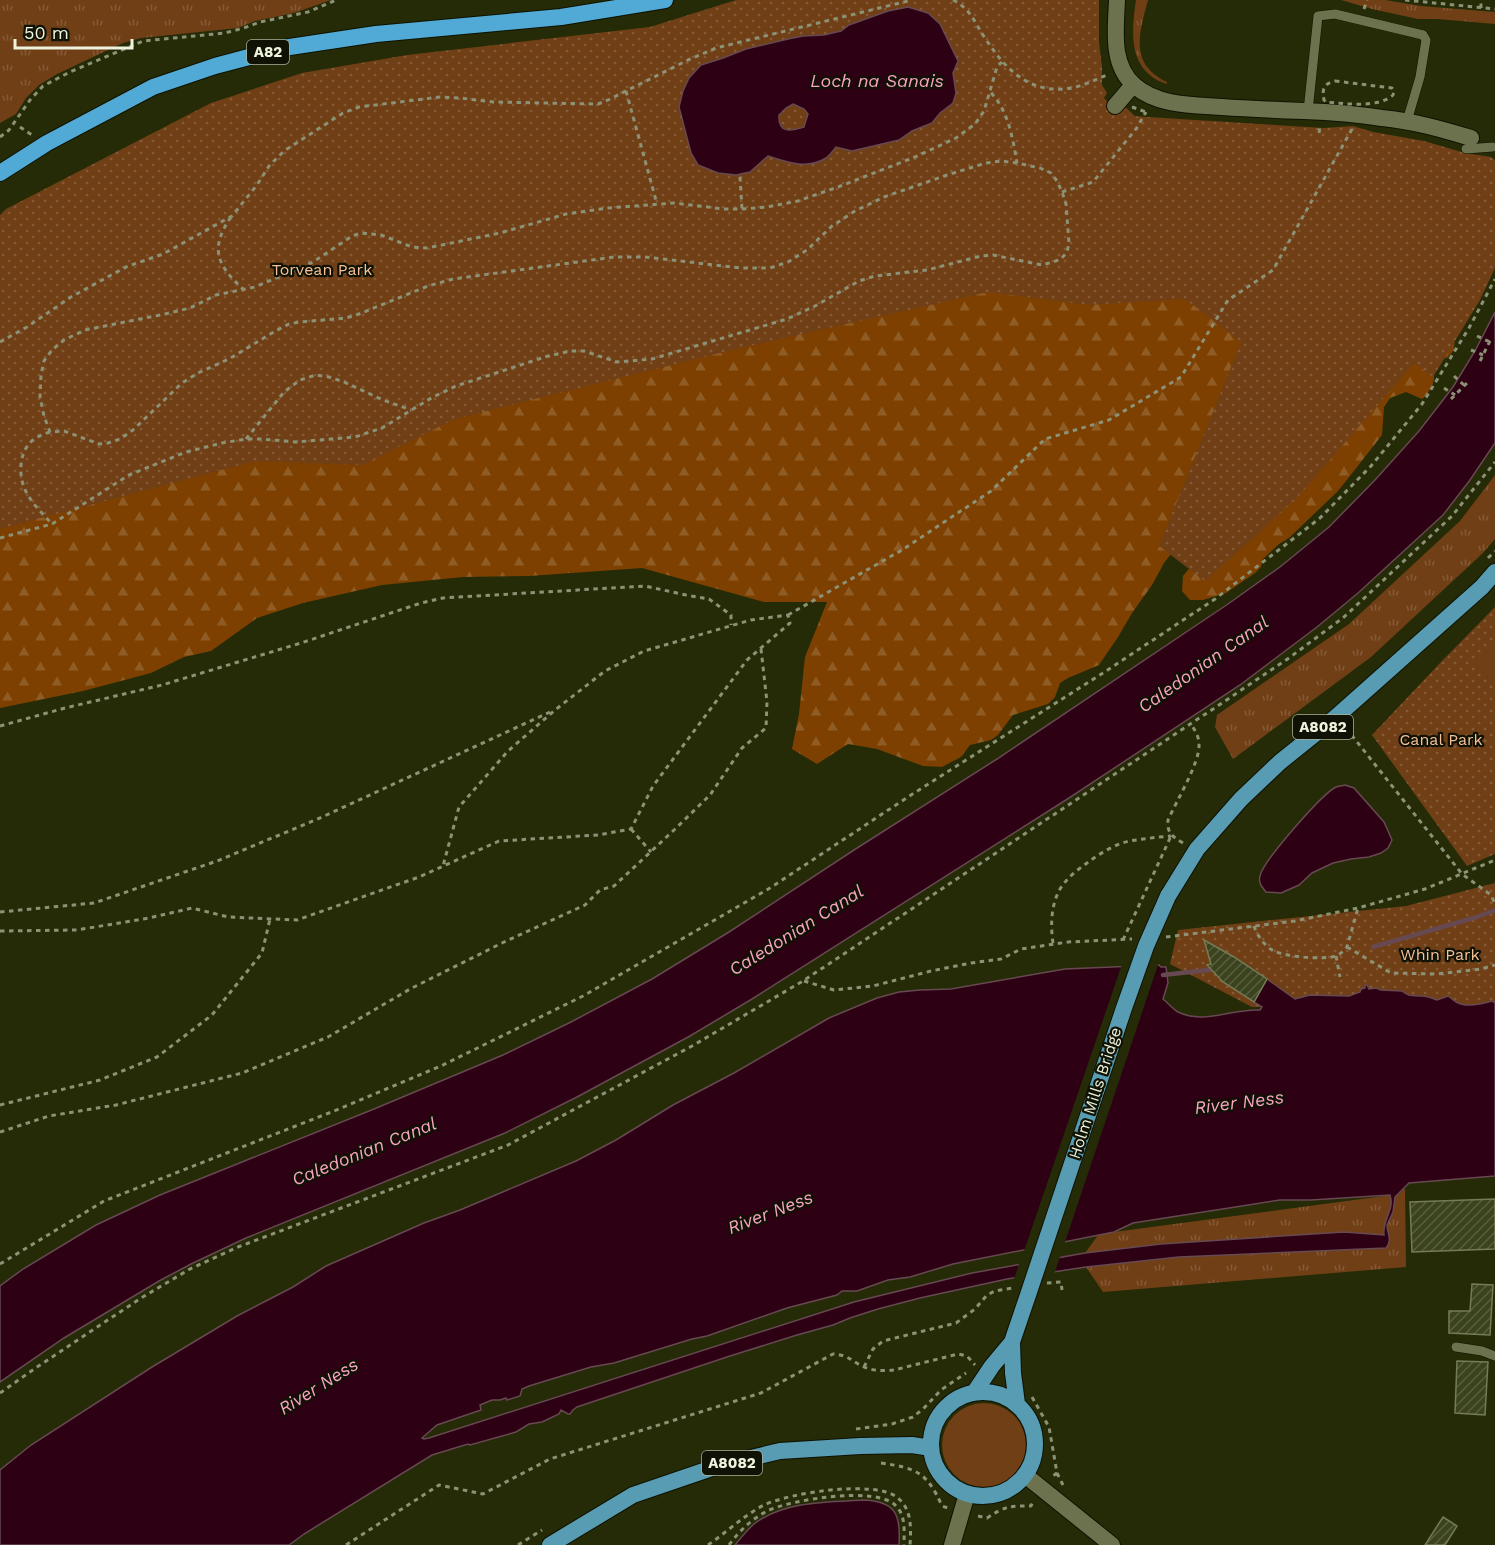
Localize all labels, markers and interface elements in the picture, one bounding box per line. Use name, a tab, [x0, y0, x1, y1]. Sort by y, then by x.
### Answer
scale bar	[15, 12, 132, 50]
text: 50 m	[24, 22, 69, 43]
road number: A82	[247, 40, 289, 64]
water label: Loch na Sanais	[810, 70, 944, 91]
park label: Torvean Park	[272, 260, 372, 279]
water label: Caledonian Canal	[1134, 611, 1272, 717]
road number: A8082	[1293, 715, 1353, 739]
park label: Canal Park	[1399, 730, 1483, 749]
water label: Caledonian Canal	[725, 880, 867, 980]
park label: Whin Park	[1400, 945, 1480, 964]
street label: Holm Mills Bridge	[1065, 1025, 1125, 1161]
water label: River Ness	[1193, 1086, 1285, 1118]
water label: Caledonian Canal	[289, 1112, 439, 1190]
water label: River Ness	[724, 1186, 816, 1238]
water label: River Ness	[274, 1353, 362, 1419]
road number: A8082	[702, 1451, 762, 1475]

